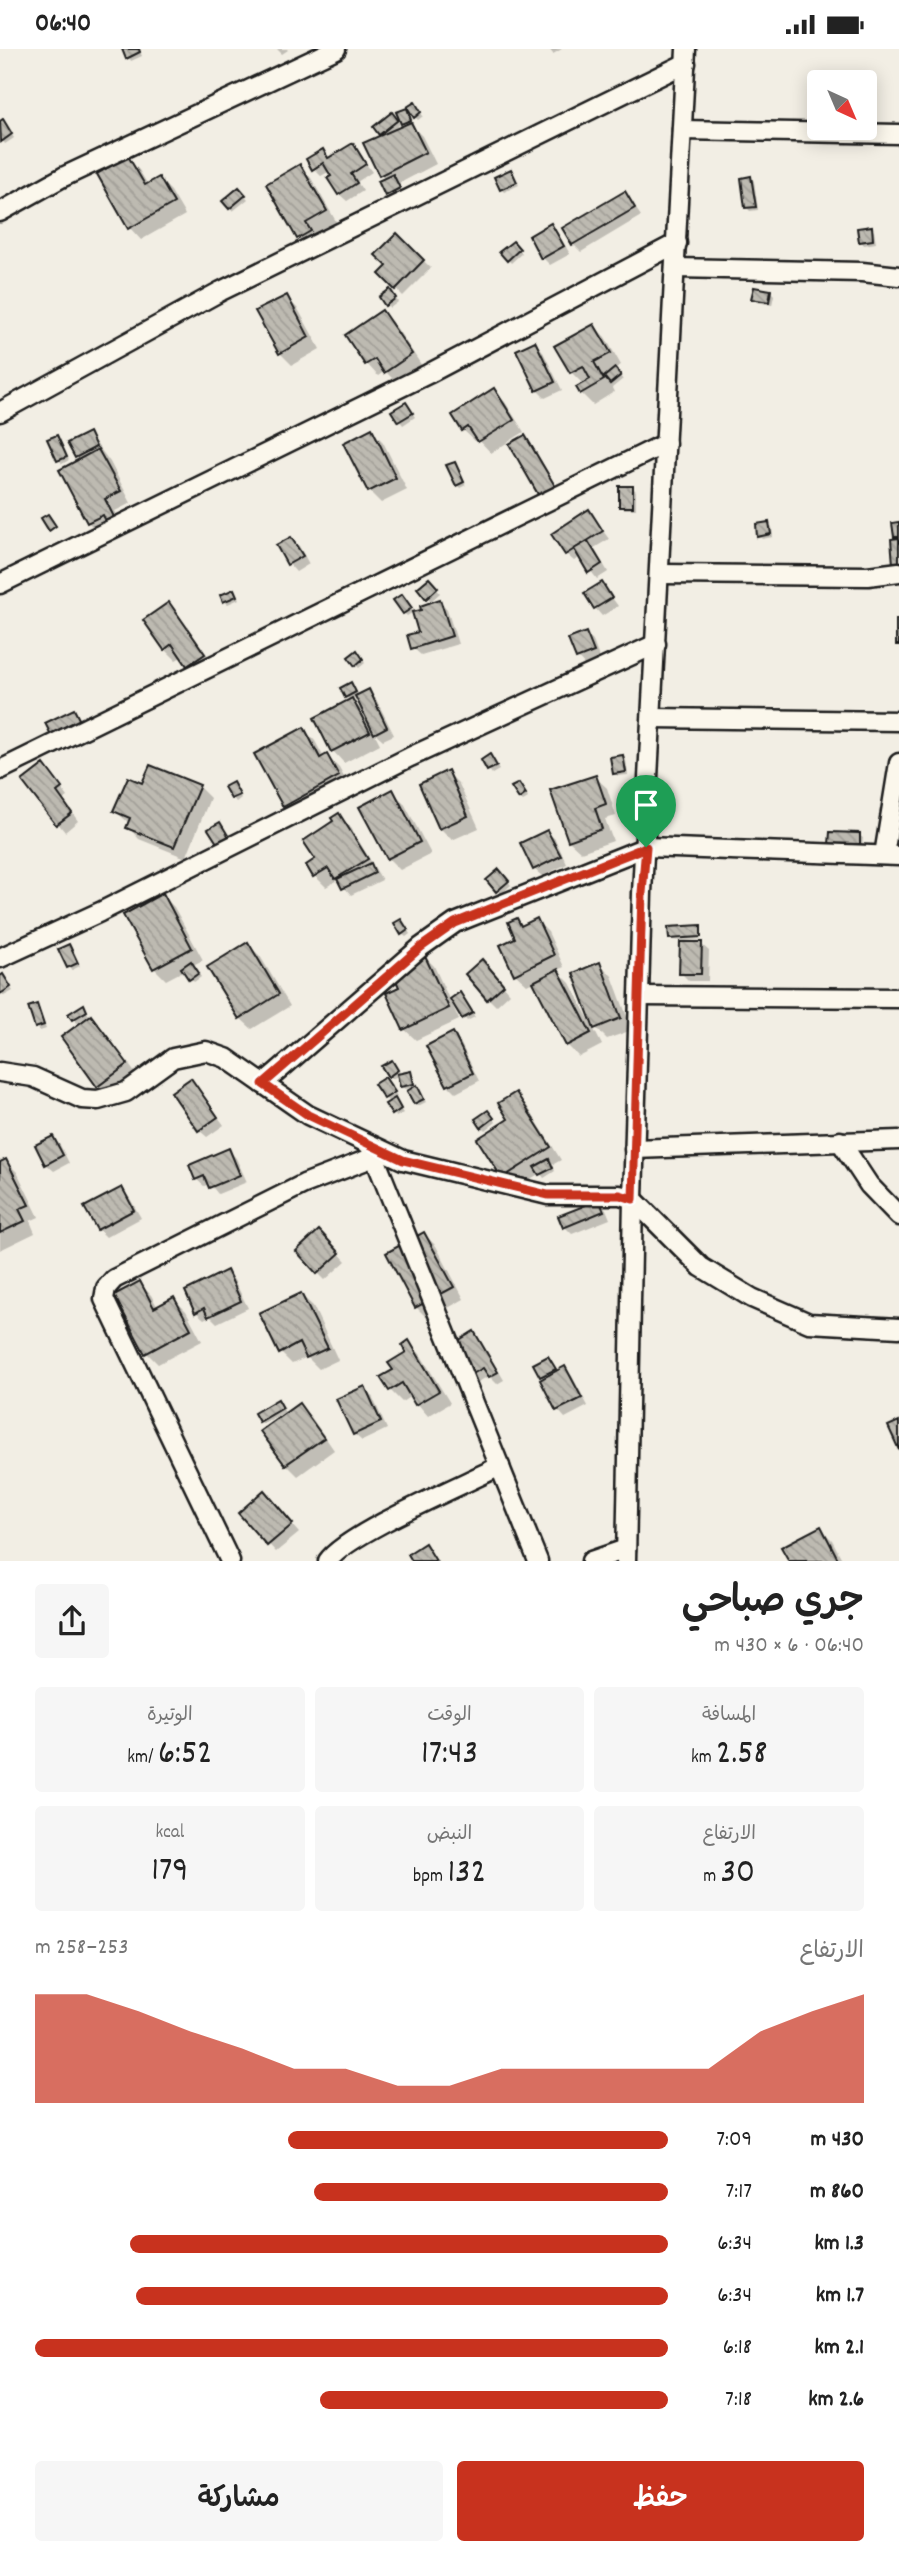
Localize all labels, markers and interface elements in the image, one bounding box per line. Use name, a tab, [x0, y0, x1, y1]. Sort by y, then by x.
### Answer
text: 06:40	[35, 6, 91, 43]
north arrow	[807, 70, 877, 140]
map controls	[807, 70, 877, 140]
pin	[616, 775, 676, 847]
icon: arrive	[627, 786, 665, 824]
text: جري صباحي	[682, 1576, 864, 1631]
button: share	[35, 1584, 109, 1658]
text: 06:40 · 6 × 430 m	[714, 1630, 864, 1663]
text: الوتيرة	[147, 1703, 193, 1730]
text: الوقت	[427, 1703, 472, 1730]
text: المسافة	[702, 1703, 756, 1730]
text: 6:52	[158, 1730, 212, 1780]
text: 17:43	[421, 1730, 478, 1780]
text: 2.58	[716, 1730, 767, 1780]
text: /km	[127, 1745, 158, 1772]
text: km	[691, 1745, 716, 1772]
text: kcal	[155, 1820, 184, 1847]
text: النبض	[427, 1822, 472, 1849]
text: الارتفاع	[703, 1822, 756, 1849]
text: 179	[151, 1847, 188, 1897]
text: 132	[447, 1849, 486, 1899]
text: 30	[721, 1849, 755, 1899]
text: bpm	[413, 1864, 447, 1891]
text: m	[703, 1864, 721, 1891]
text: 253–258 m	[35, 1932, 128, 1965]
text: الارتفاع	[800, 1936, 864, 1969]
text: 7:09	[716, 2124, 752, 2157]
text: 430 m	[811, 2124, 864, 2157]
text: 7:17	[726, 2176, 752, 2209]
text: 860 m	[810, 2176, 864, 2209]
text: 6:34	[717, 2228, 752, 2261]
text: 1.3 km	[814, 2228, 864, 2261]
text: 6:34	[717, 2280, 752, 2313]
text: 1.7 km	[816, 2280, 864, 2313]
text: 6:18	[723, 2332, 752, 2365]
text: 2.1 km	[815, 2332, 864, 2365]
text: 7:18	[725, 2384, 752, 2417]
text: 2.6 km	[808, 2384, 864, 2417]
button: مشاركة	[35, 2461, 443, 2541]
button: حفظ	[457, 2461, 864, 2541]

